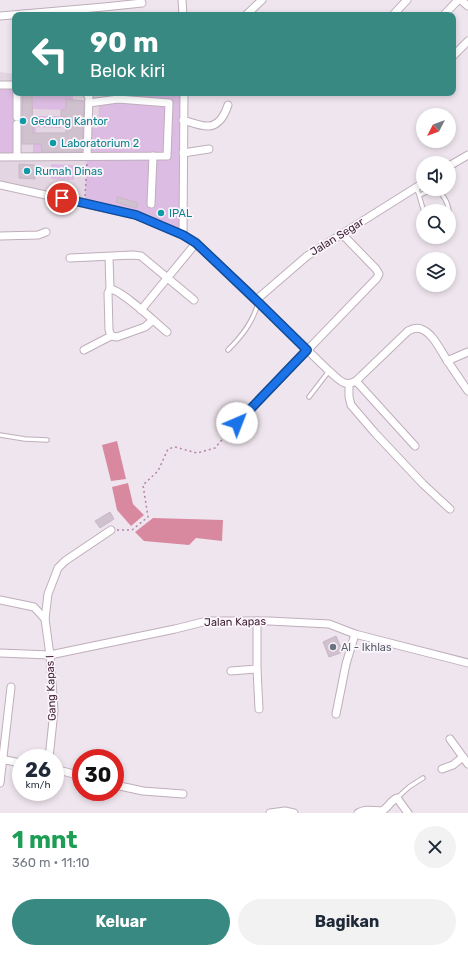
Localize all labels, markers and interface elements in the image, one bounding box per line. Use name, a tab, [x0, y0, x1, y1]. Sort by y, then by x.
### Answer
text: 90 m	[90, 26, 159, 59]
icon: left	[24, 28, 76, 80]
text: Belok kiri	[90, 60, 165, 82]
north arrow	[416, 108, 456, 148]
map controls	[416, 108, 456, 292]
place label: Gedung Kantor	[31, 115, 109, 128]
marker: Gedung Kantor	[18, 116, 28, 126]
place label: Laboratorium 2	[61, 137, 139, 150]
marker: Laboratorium 2	[48, 138, 58, 148]
button: sound	[416, 156, 456, 196]
place label: Rumah Dinas	[35, 165, 103, 178]
marker: Rumah Dinas	[22, 166, 32, 176]
pin	[45, 181, 79, 215]
icon: arrive	[51, 187, 73, 209]
button: search	[416, 204, 456, 244]
place label: IPAL	[169, 207, 192, 220]
marker: IPAL	[156, 208, 166, 218]
street label: Jalan Segar	[308, 215, 367, 259]
button: layers	[416, 252, 456, 292]
position arrow	[216, 402, 258, 444]
street label: Jalan Kapas	[204, 615, 266, 629]
place label: Al - Ikhlas	[341, 641, 392, 654]
marker: Al - Ikhlas	[328, 642, 338, 652]
street label: Gang Kapas I	[43, 655, 59, 721]
speed limit sign: 30	[72, 749, 124, 801]
text: 26	[25, 758, 51, 782]
text: km/h	[26, 779, 50, 791]
text: 1 mnt	[12, 826, 78, 854]
button: close	[414, 826, 456, 868]
text: 360 m · 11:10	[12, 855, 90, 870]
button: Keluar	[12, 899, 230, 945]
button: Bagikan	[238, 899, 456, 945]

